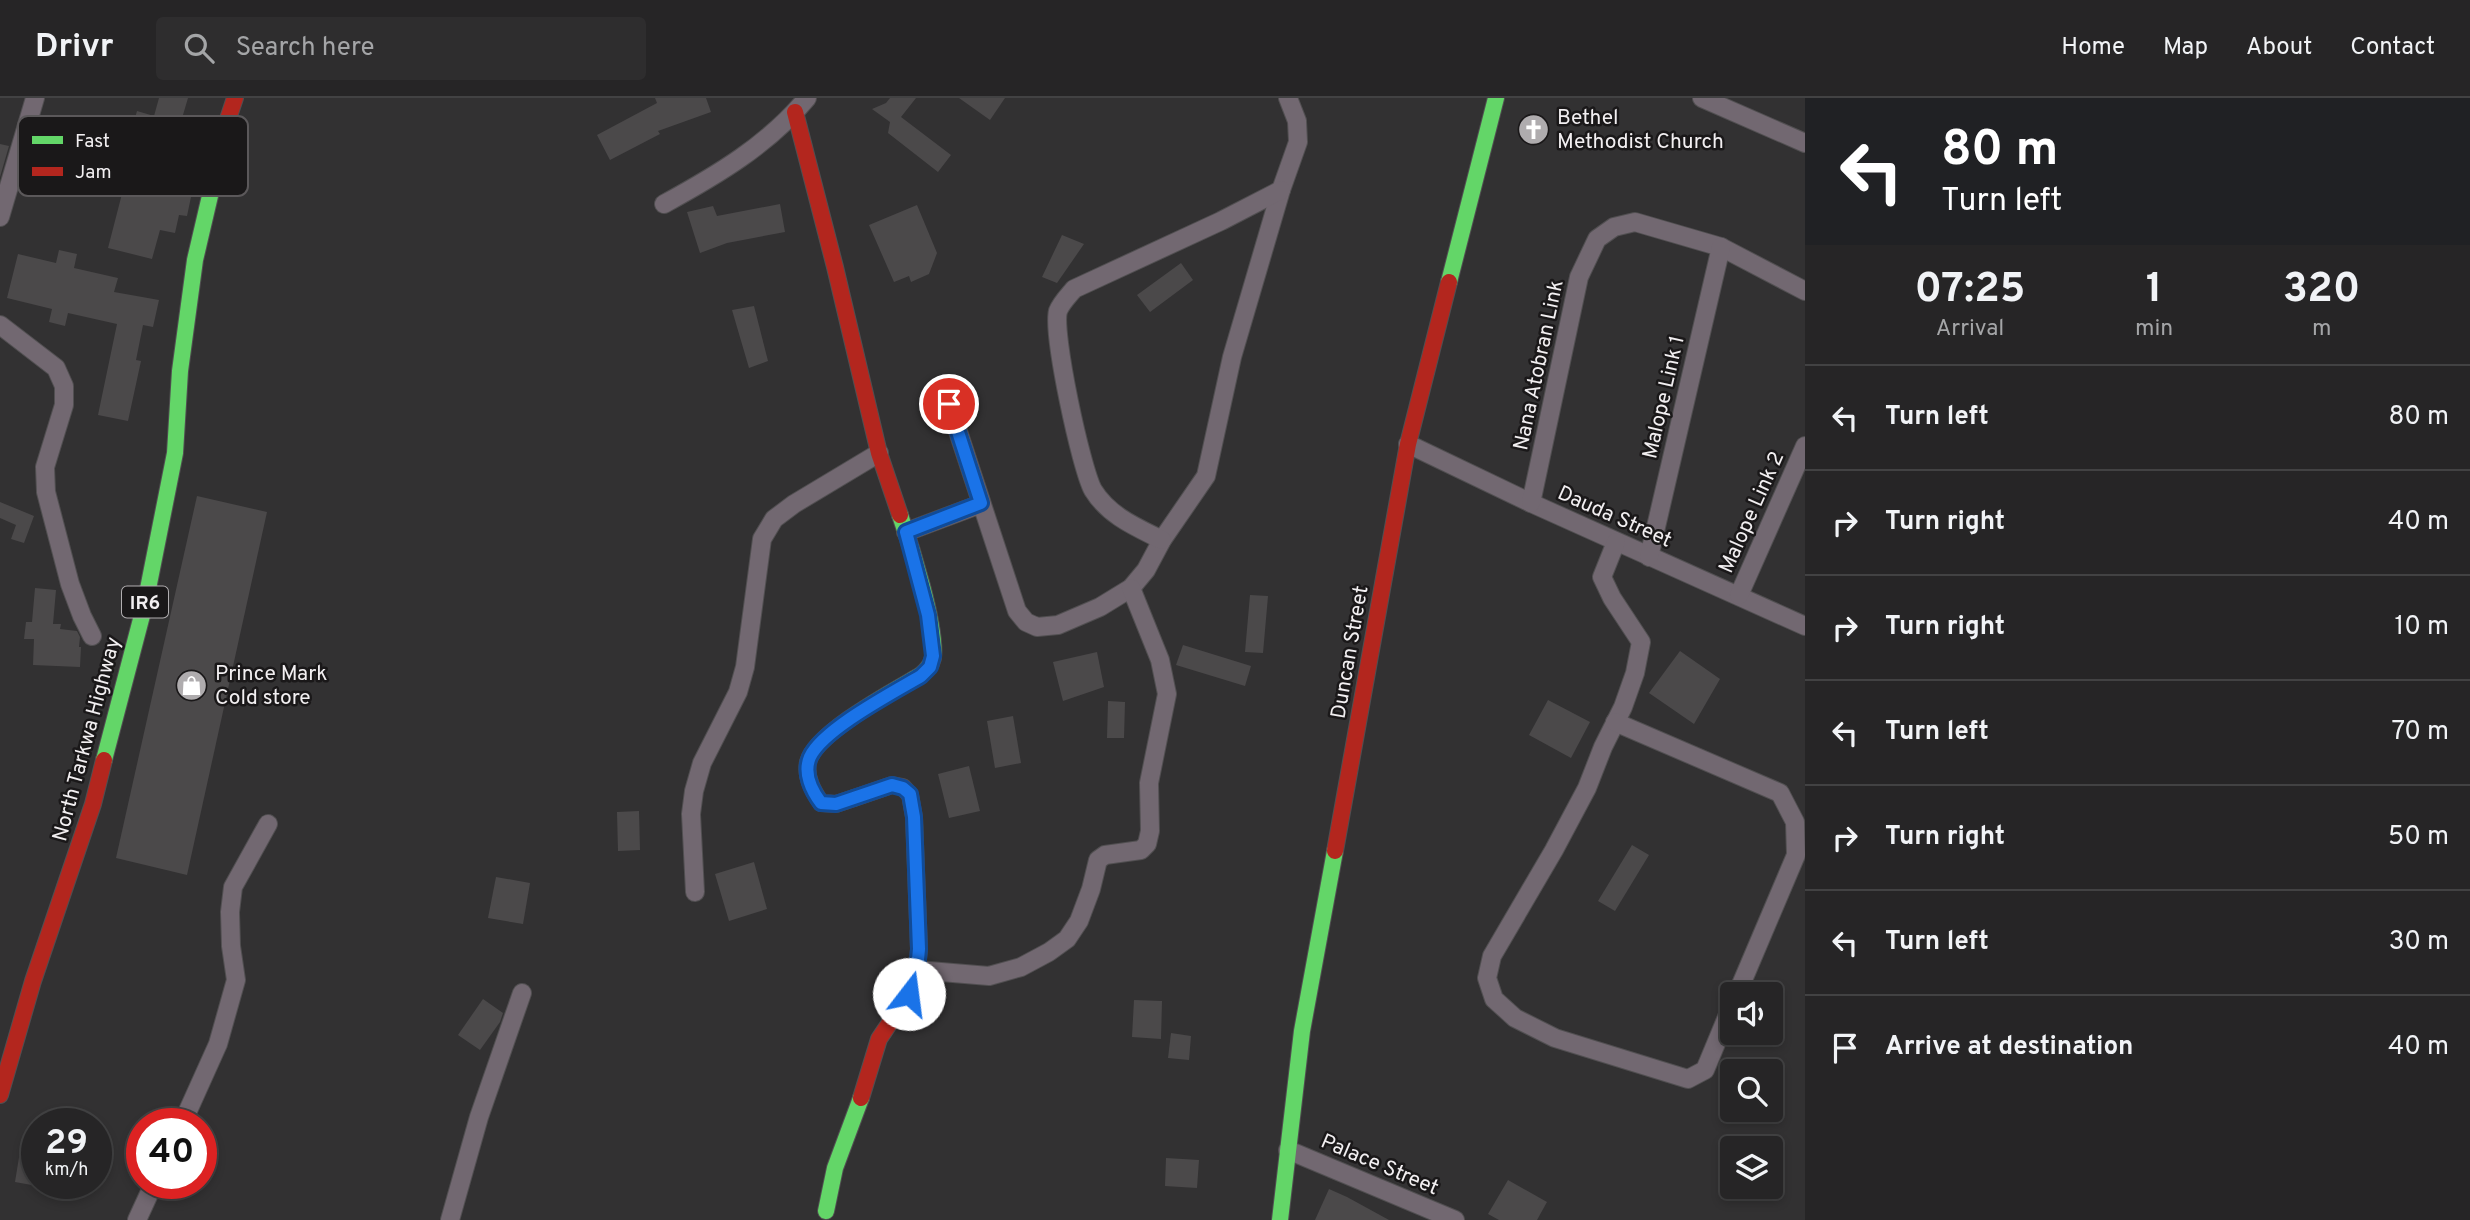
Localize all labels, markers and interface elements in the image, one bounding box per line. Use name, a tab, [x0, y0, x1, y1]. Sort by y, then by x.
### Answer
search box	[156, 17, 646, 80]
text: Drivr	[35, 27, 114, 69]
icon: search	[180, 29, 218, 67]
text: Search here	[236, 32, 375, 65]
text: Home	[2061, 33, 2125, 63]
text: Map	[2163, 33, 2208, 63]
text: About	[2246, 33, 2312, 63]
text: Contact	[2350, 33, 2435, 63]
place label: Bethel Methodist Church	[1557, 105, 1724, 156]
church icon: Bethel Methodist Church	[1517, 112, 1551, 146]
legend	[18, 116, 248, 196]
text: 80 m	[1941, 121, 2058, 183]
icon: left	[1826, 126, 1917, 217]
text: Fast	[75, 130, 110, 154]
text: Jam	[75, 161, 112, 185]
text: Turn left	[1941, 182, 2062, 222]
text: 07:25	[1915, 264, 2025, 317]
text: 1	[2146, 264, 2163, 317]
text: 320	[2283, 264, 2360, 317]
street label: Nana Atobran Link	[1508, 278, 1571, 453]
text: Arrival	[1936, 315, 2004, 344]
text: min	[2135, 315, 2173, 344]
text: m	[2312, 315, 2331, 344]
street label: Malope Link 1	[1637, 333, 1692, 462]
pin	[919, 374, 979, 434]
icon: arrive	[930, 385, 968, 423]
icon: left	[1826, 399, 1864, 437]
text: Turn left	[1885, 401, 1989, 434]
text: 80 m	[2389, 401, 2449, 434]
street label: Malope Link 2	[1713, 447, 1791, 578]
street label: Dauda Street	[1553, 480, 1676, 555]
icon: right	[1826, 504, 1864, 542]
text: Turn right	[1885, 506, 2005, 539]
text: 40 m	[2388, 506, 2449, 539]
street label: Duncan Street	[1325, 584, 1375, 721]
road number: IR6	[122, 587, 168, 618]
icon: right	[1826, 609, 1864, 647]
text: Turn right	[1885, 611, 2005, 644]
text: 10 m	[2394, 611, 2449, 644]
street label: North Tarkwa Highway	[47, 634, 128, 845]
place label: Prince Mark Cold store	[215, 661, 327, 712]
shop icon: Prince Mark Cold store	[175, 668, 209, 702]
icon: left	[1826, 714, 1864, 752]
text: Turn left	[1885, 716, 1989, 749]
text: 70 m	[2391, 716, 2449, 749]
icon: right	[1826, 819, 1864, 857]
text: Turn right	[1885, 821, 2005, 854]
text: 50 m	[2388, 821, 2449, 854]
icon: left	[1826, 924, 1864, 962]
text: Turn left	[1885, 926, 1989, 959]
text: 30 m	[2389, 926, 2449, 959]
position arrow	[872, 957, 946, 1031]
map controls	[1720, 982, 1783, 1199]
button: sound	[1720, 982, 1783, 1045]
icon: arrive	[1826, 1029, 1864, 1067]
text: Arrive at destination	[1885, 1031, 2133, 1064]
text: 40 m	[2388, 1031, 2449, 1064]
button: search	[1720, 1059, 1783, 1122]
speed limit sign: 40	[126, 1108, 217, 1199]
text: 29	[45, 1122, 88, 1166]
street label: Palace Street	[1316, 1128, 1442, 1202]
button: layers	[1720, 1136, 1783, 1199]
text: km/h	[45, 1159, 88, 1182]

